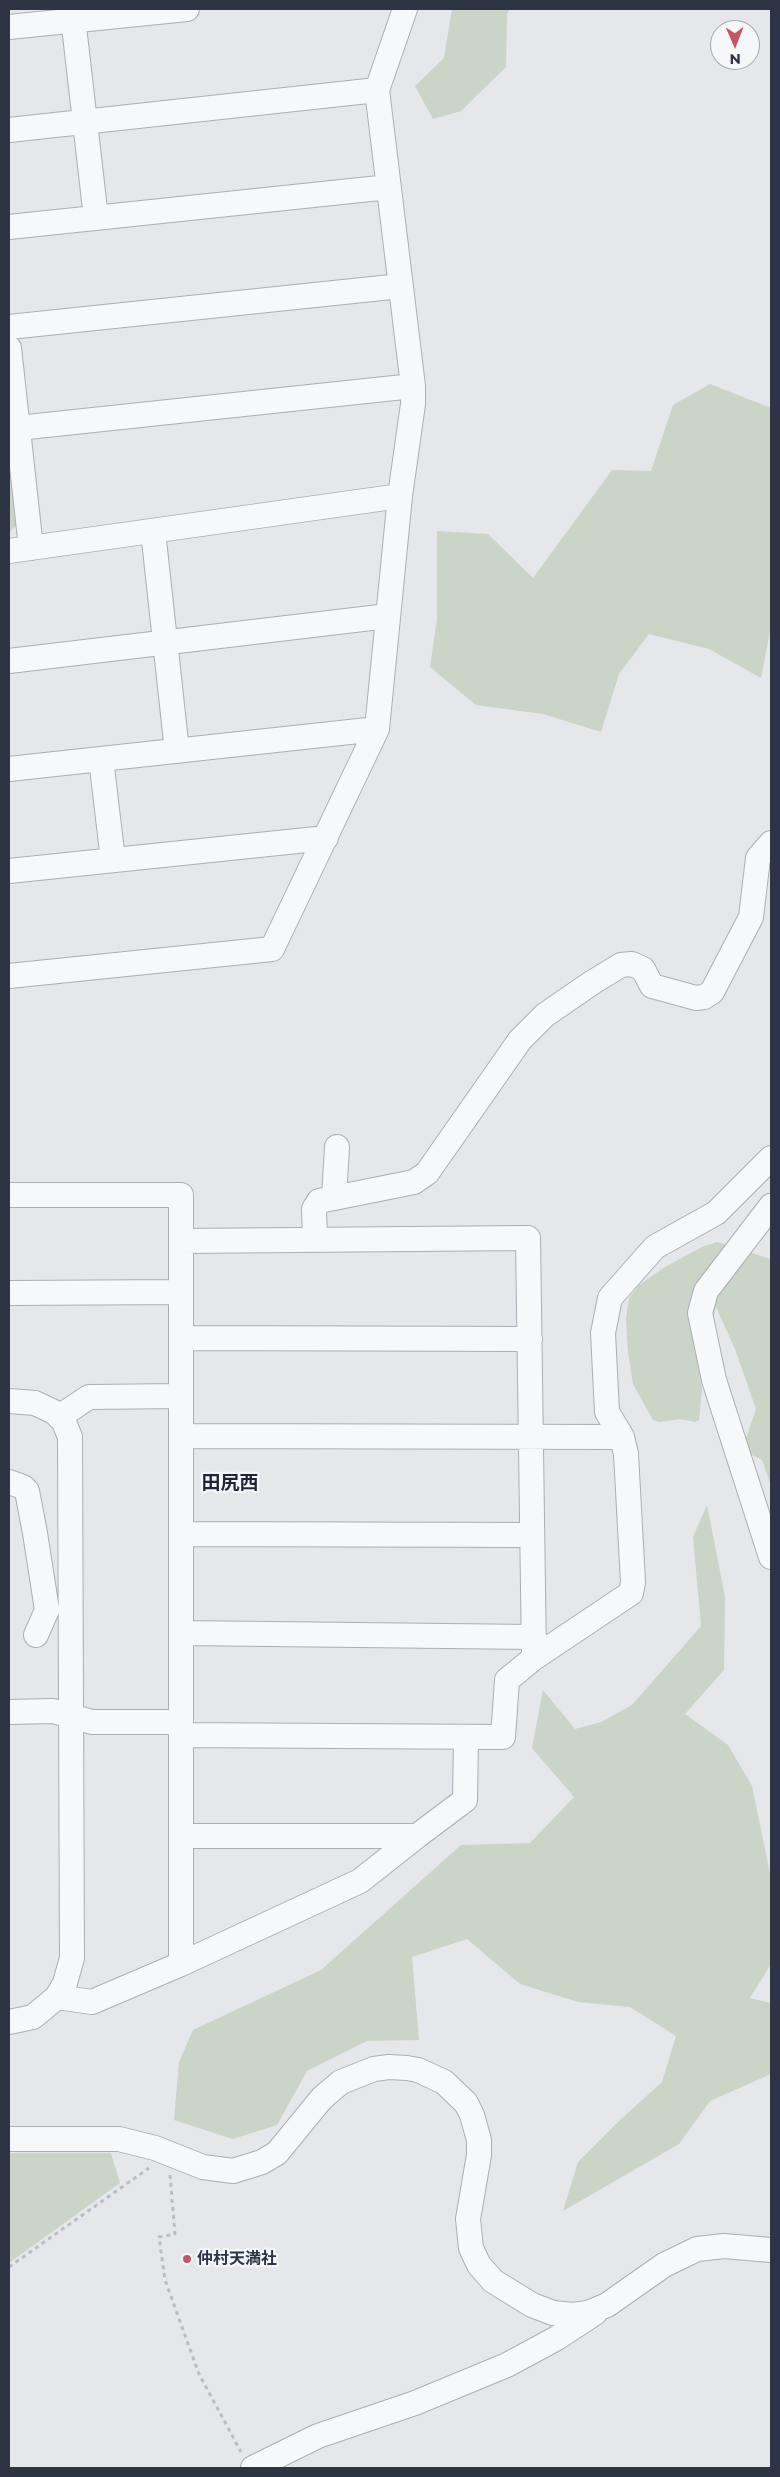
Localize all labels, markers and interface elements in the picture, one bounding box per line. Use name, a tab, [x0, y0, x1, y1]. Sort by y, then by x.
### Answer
north arrow	[710, 20, 760, 70]
text: N	[729, 50, 741, 68]
district label: 田尻西	[202, 1472, 258, 1494]
place label: 仲村天満社	[197, 2249, 277, 2269]
marker: 仲村天満社	[181, 2253, 193, 2265]

